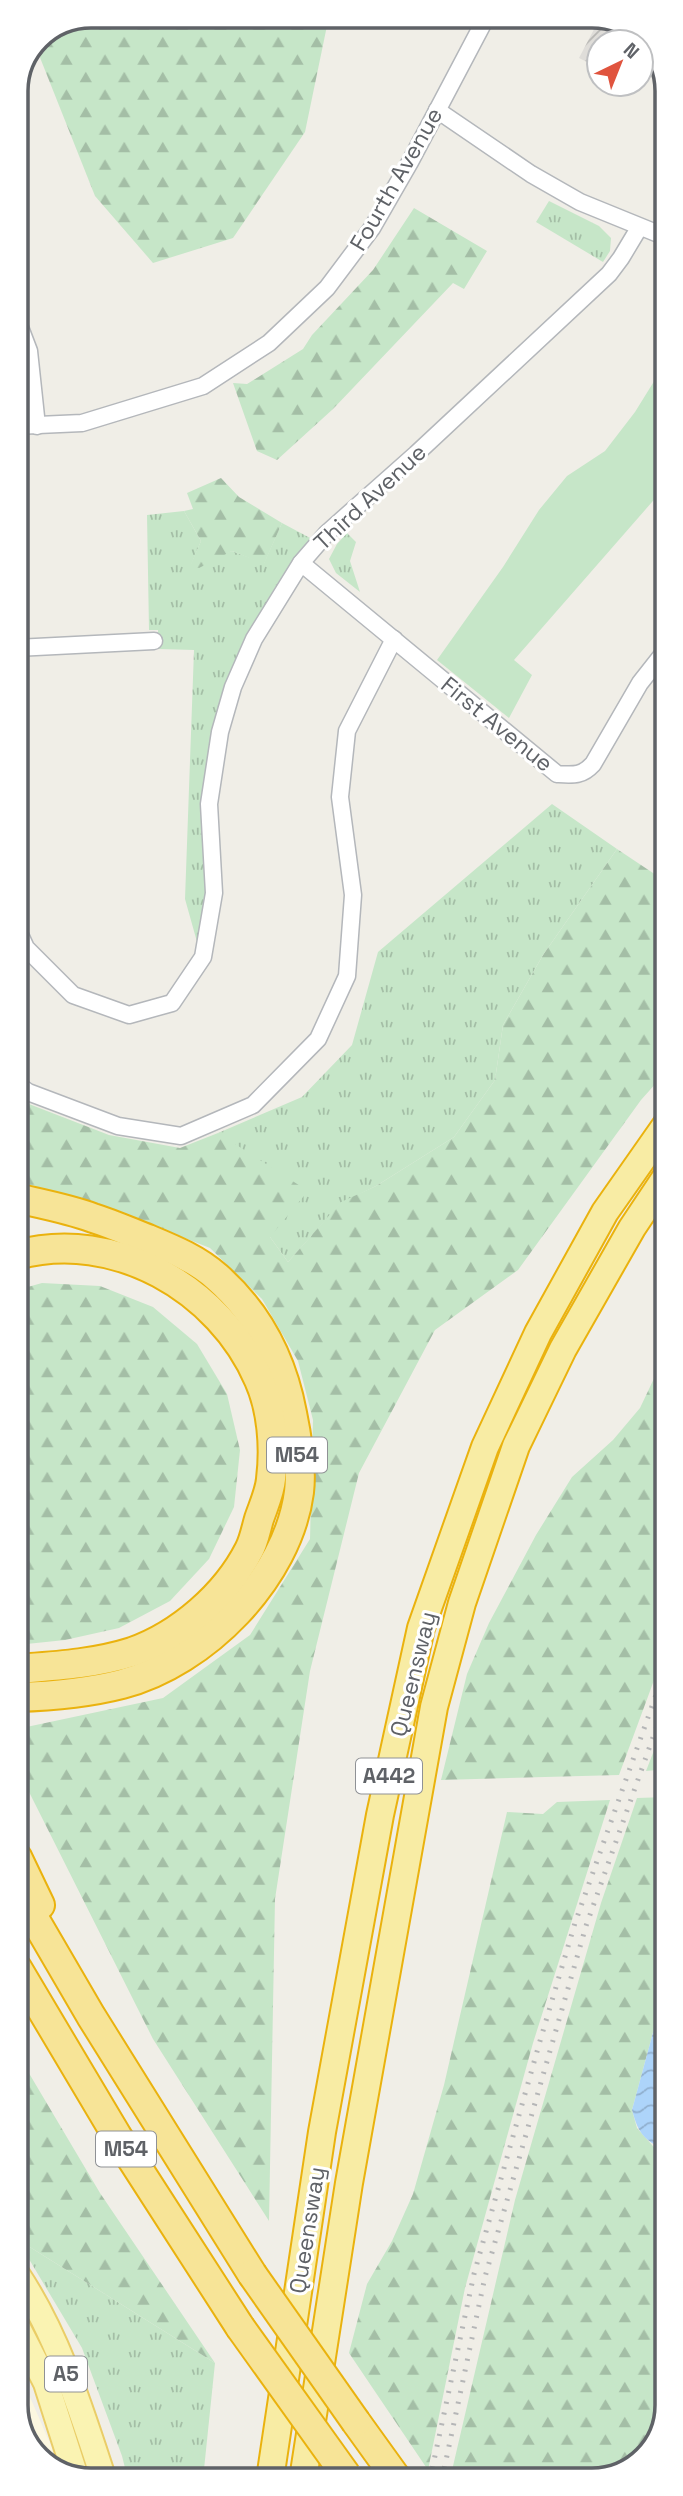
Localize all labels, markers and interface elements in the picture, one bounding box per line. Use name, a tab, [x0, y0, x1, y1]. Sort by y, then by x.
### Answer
north arrow	[585, 28, 655, 98]
text: N	[618, 37, 644, 64]
street label: Fourth Avenue	[343, 102, 449, 256]
street label: Third Avenue	[307, 437, 433, 557]
street label: First Avenue	[435, 670, 559, 778]
road number: M54	[267, 1438, 327, 1472]
street label: Queensway	[383, 1608, 443, 1740]
road number: A442	[356, 1758, 422, 1794]
road number: M54	[96, 2132, 156, 2166]
street label: Queensway	[282, 2164, 332, 2296]
road number: A5	[45, 2356, 87, 2392]

